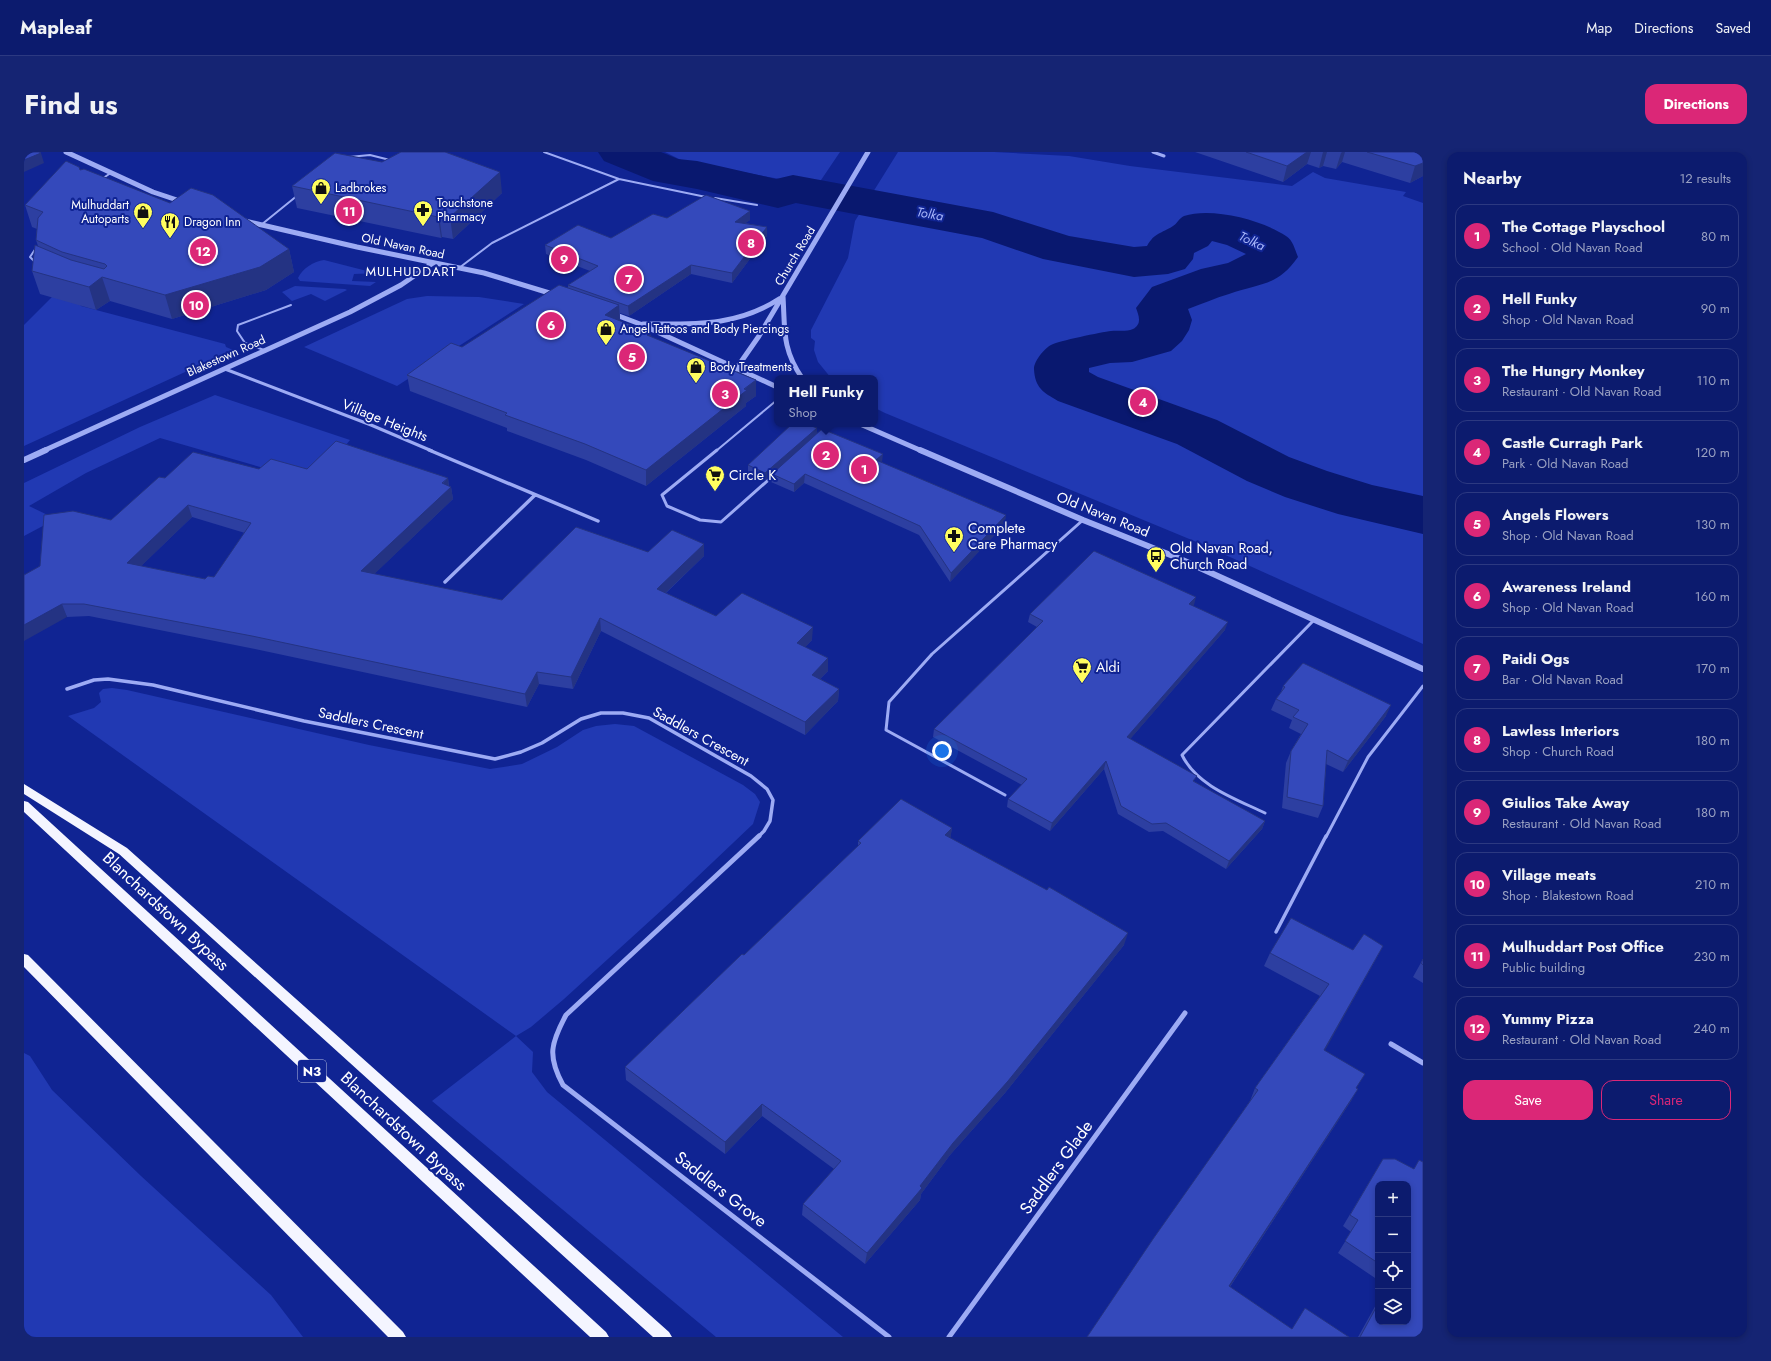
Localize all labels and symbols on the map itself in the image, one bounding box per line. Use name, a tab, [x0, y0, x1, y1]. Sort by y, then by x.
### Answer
shop icon: Ladbrokes	[310, 177, 332, 205]
place label: Ladbrokes	[335, 179, 387, 197]
place label: Touchstone Pharmacy	[437, 194, 493, 226]
place label: Mulhuddart Autoparts	[71, 196, 129, 228]
pin: 11	[336, 196, 362, 226]
pharmacy icon: Touchstone Pharmacy	[412, 199, 434, 227]
shop icon: Mulhuddart Autoparts	[132, 201, 154, 229]
water label: Tolka	[915, 202, 945, 226]
restaurant icon: Dragon Inn	[159, 211, 181, 239]
place label: Dragon Inn	[184, 213, 241, 231]
street label: Church Road	[770, 223, 820, 289]
water label: Tolka	[1236, 227, 1268, 255]
street label: Old Navan Road	[360, 228, 446, 264]
pin: 8	[738, 228, 764, 258]
pin: 12	[190, 236, 216, 266]
pin: 9	[551, 244, 577, 274]
district label: MULHUDDART	[365, 262, 457, 281]
pin: 7	[616, 264, 642, 294]
pin: 10	[183, 290, 209, 320]
pin: 6	[538, 310, 564, 340]
shop icon: Angel Tattoos and Body Piercings	[595, 318, 617, 346]
place label: Angel Tattoos and Body Piercings	[620, 320, 789, 338]
street label: Blakestown Road	[184, 331, 268, 381]
pin: 5	[619, 342, 645, 372]
shop icon: Body Treatments	[685, 356, 707, 384]
place label: Body Treatments	[710, 358, 792, 376]
pin: 3	[712, 379, 738, 409]
pin: 4	[1130, 387, 1156, 417]
street label: Village Heights	[339, 394, 431, 446]
pin: 2	[813, 440, 839, 470]
pin: 1	[851, 454, 877, 484]
supermarket icon: Circle K	[704, 464, 726, 492]
place label: Circle K	[729, 465, 776, 485]
street label: Old Navan Road	[1054, 486, 1152, 542]
place label: Complete Care Pharmacy	[968, 518, 1058, 554]
pharmacy icon: Complete Care Pharmacy	[943, 525, 965, 553]
place label: Old Navan Road, Church Road	[1170, 538, 1273, 574]
bus stop icon: Old Navan Road, Church Road	[1145, 545, 1167, 573]
supermarket icon: Aldi	[1071, 656, 1093, 684]
place label: Aldi	[1096, 657, 1120, 677]
street label: Saddlers Crescent	[649, 701, 753, 771]
street label: Saddlers Crescent	[317, 702, 426, 744]
your location	[932, 741, 952, 761]
street label: Blanchardstown Bypass	[97, 846, 235, 976]
road number: N3	[298, 1060, 326, 1082]
street label: Blanchardstown Bypass	[335, 1066, 473, 1196]
street label: Saddlers Glade	[1014, 1115, 1098, 1219]
street label: Saddlers Grove	[670, 1145, 772, 1233]

